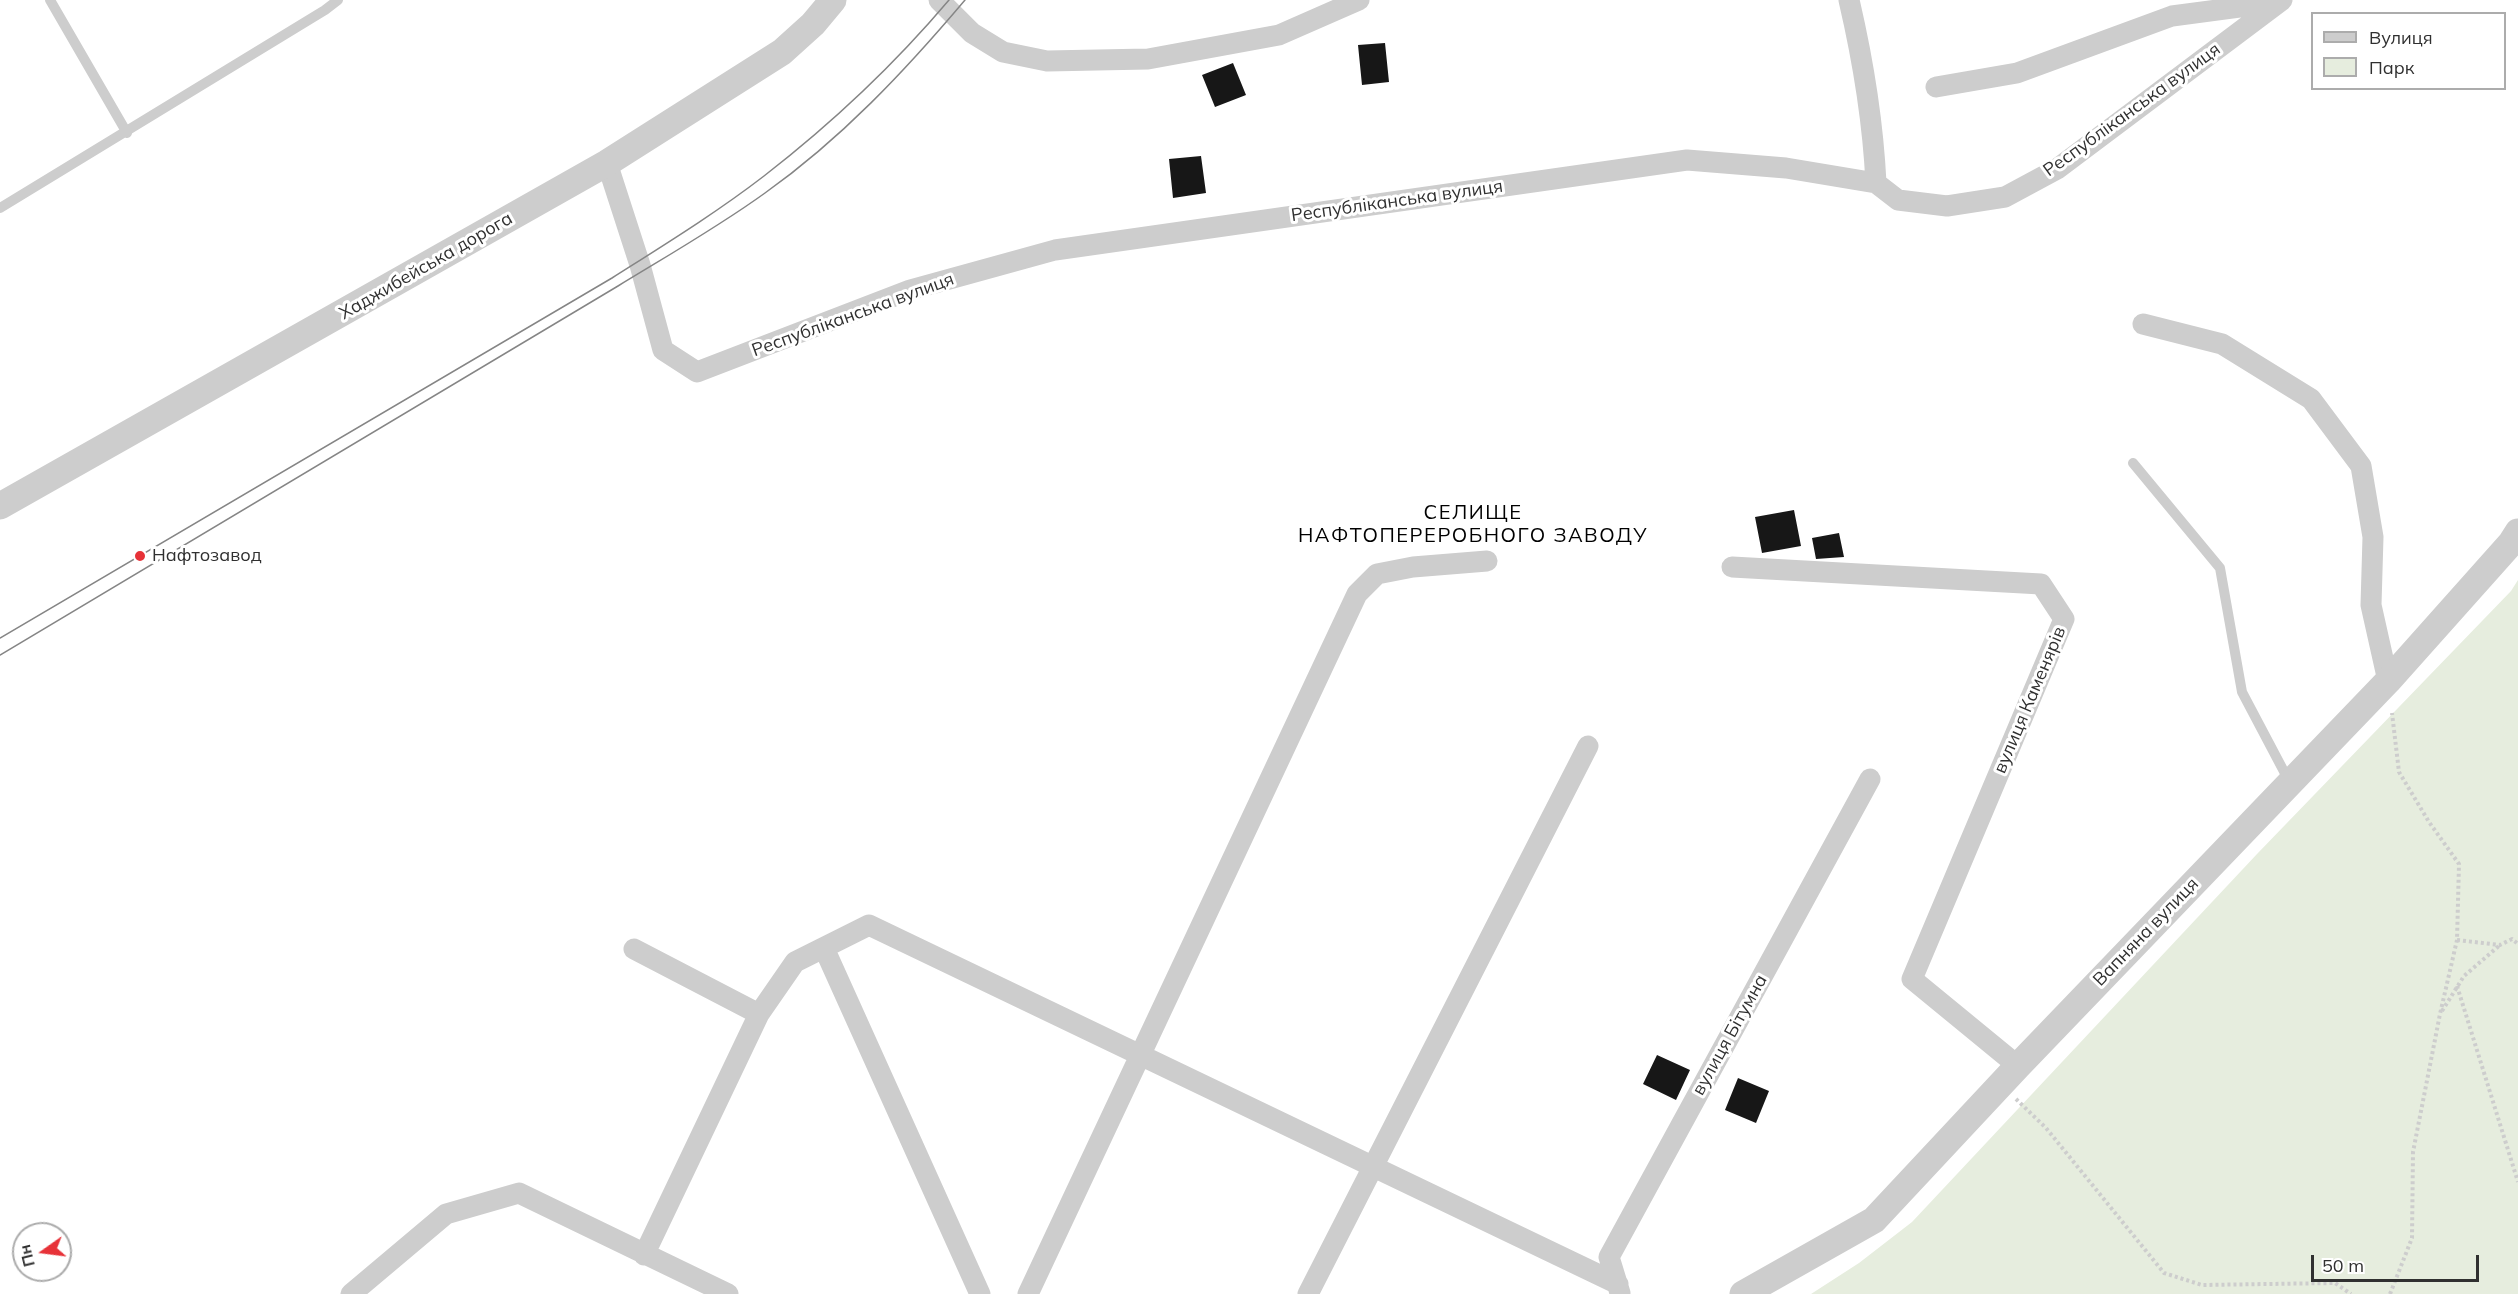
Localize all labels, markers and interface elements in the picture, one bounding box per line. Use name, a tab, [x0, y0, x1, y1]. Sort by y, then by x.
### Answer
legend	[2311, 12, 2506, 90]
text: Вулиця	[2369, 26, 2433, 49]
street label: Республіканська вулиця	[2039, 39, 2225, 181]
text: Парк	[2369, 56, 2414, 79]
street label: Республіканська вулиця	[1290, 175, 1504, 227]
street label: Хаджибейська дорога	[336, 208, 516, 324]
street label: Республіканська вулиця	[749, 268, 957, 362]
district label: СЕЛИЩЕ НАФТОПЕРЕРОБНОГО ЗАВОДУ	[1298, 501, 1648, 548]
place label: Нафтозавод	[152, 545, 262, 567]
marker: Нафтозавод	[133, 549, 147, 563]
street label: вулиця Каменярів	[1989, 623, 2071, 777]
street label: Вапняна вулиця	[2089, 873, 2203, 991]
street label: вулиця Бітумна	[1688, 971, 1772, 1099]
north arrow	[12, 1222, 72, 1282]
text: Пн	[14, 1243, 39, 1269]
scale bar	[2314, 1243, 2482, 1281]
text: 50 m	[2322, 1254, 2364, 1277]

